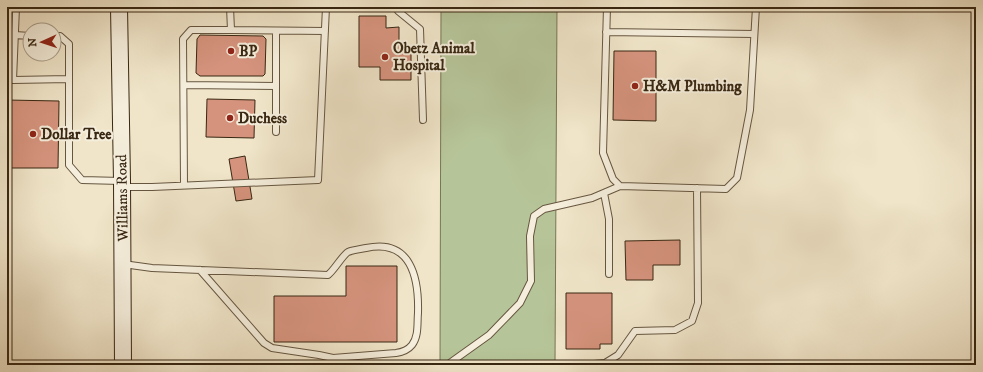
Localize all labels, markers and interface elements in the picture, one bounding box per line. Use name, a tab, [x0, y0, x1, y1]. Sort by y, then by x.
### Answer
north arrow	[22, 22, 62, 62]
text: N	[26, 38, 40, 47]
place label: Obetz Animal Hospital	[393, 39, 475, 75]
place label: BP	[239, 42, 257, 61]
marker: BP	[226, 46, 236, 56]
marker: Obetz Animal Hospital	[380, 52, 390, 62]
place label: H&M Plumbing	[643, 77, 742, 96]
marker: H&M Plumbing	[630, 81, 640, 91]
place label: Duchess	[238, 109, 287, 128]
marker: Duchess	[225, 113, 235, 123]
place label: Dollar Tree	[41, 125, 112, 144]
marker: Dollar Tree	[28, 129, 38, 139]
street label: Williams Road	[112, 154, 133, 243]

